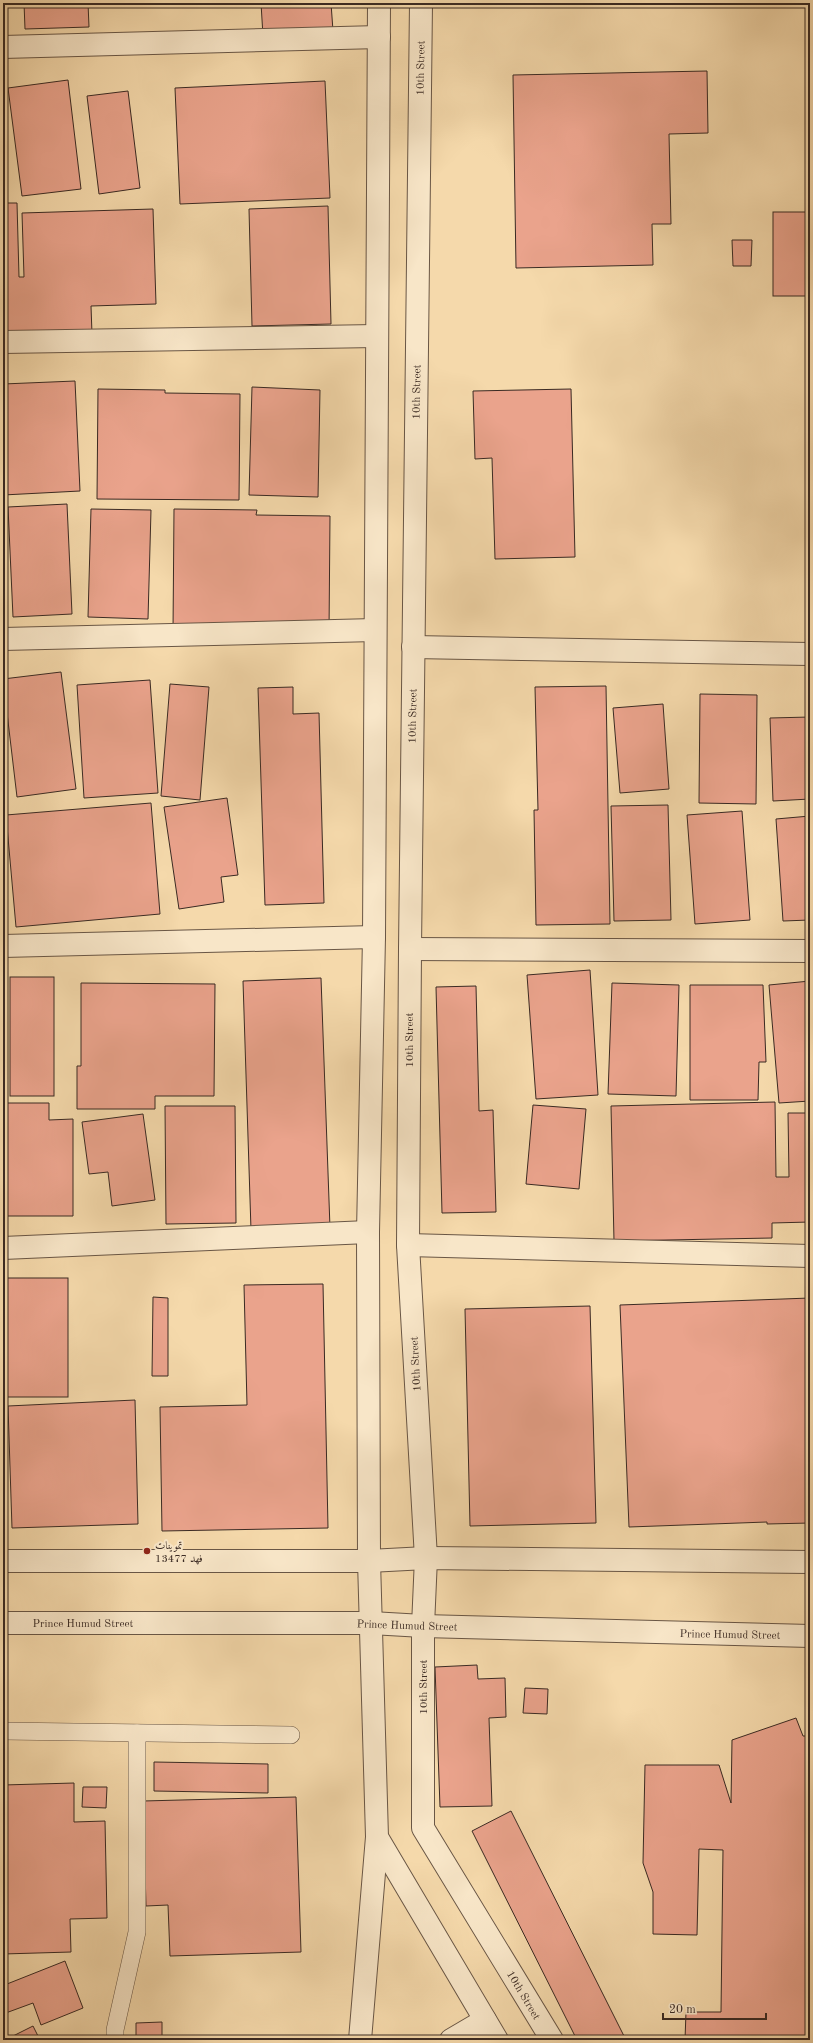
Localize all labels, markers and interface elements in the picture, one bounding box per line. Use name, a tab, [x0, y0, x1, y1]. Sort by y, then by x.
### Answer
street label: 10th Street	[416, 40, 427, 96]
street label: 10th Street	[412, 364, 423, 420]
street label: 10th Street	[408, 688, 419, 744]
street label: 10th Street	[405, 1012, 416, 1067]
street label: 10th Street	[410, 1336, 423, 1392]
place label: تموينات فهد 13477	[155, 1541, 203, 1565]
marker: تموينات فهد 13477	[142, 1546, 152, 1556]
street label: Prince Humud Street	[33, 1619, 134, 1630]
street label: Prince Humud Street	[356, 1619, 458, 1634]
street label: Prince Humud Street	[679, 1629, 781, 1642]
street label: 10th Street	[419, 1659, 430, 1714]
street label: 10th Street	[504, 1969, 542, 2022]
scale bar	[663, 1995, 766, 2021]
text: 20 m	[669, 2004, 696, 2016]

